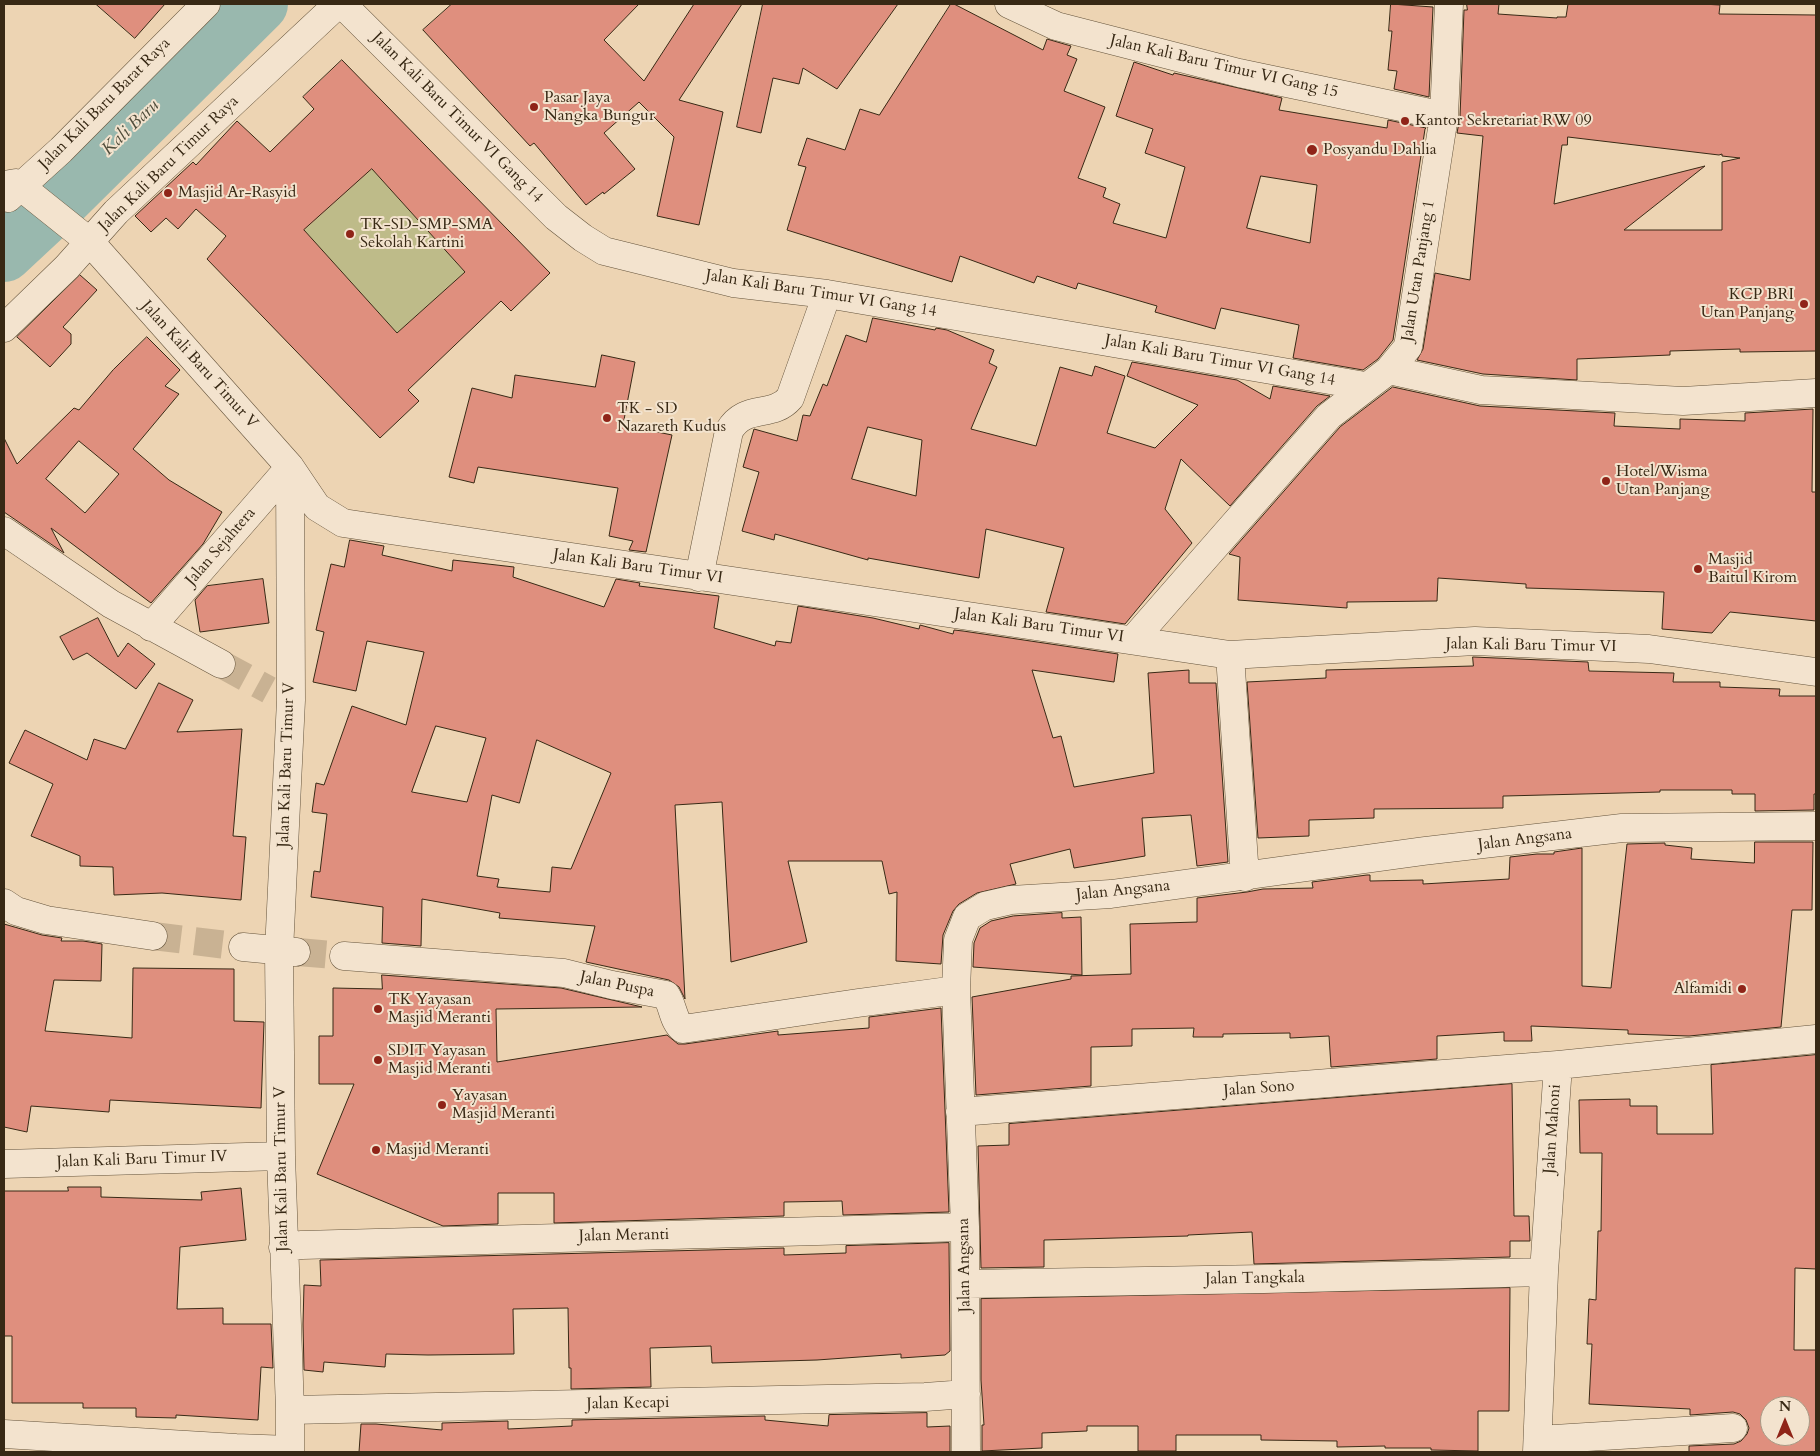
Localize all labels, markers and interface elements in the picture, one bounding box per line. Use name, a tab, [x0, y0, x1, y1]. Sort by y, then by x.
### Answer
street label: Jalan Kali Baru Timur VI Gang 14	[368, 29, 546, 207]
street label: Jalan Kali Baru Timur VI Gang 15	[1108, 31, 1340, 103]
street label: Jalan Kali Baru Barat Raya	[35, 34, 175, 174]
place label: Pasar Jaya Nangka Bungur	[544, 88, 655, 126]
street label: Jalan Kali Baru Timur Raya	[95, 92, 243, 236]
water label: Kali Baru	[98, 95, 164, 161]
marker: Pasar Jaya Nangka Bungur	[528, 101, 540, 113]
place label: Kantor Sekretariat RW 09	[1415, 111, 1592, 131]
marker: Kantor Sekretariat RW 09	[1399, 115, 1411, 127]
place label: Posyandu Dahlia	[1323, 140, 1437, 160]
marker: Posyandu Dahlia	[1305, 143, 1319, 157]
place label: Masjid Ar-Rasyid	[178, 183, 296, 203]
marker: Masjid Ar-Rasyid	[162, 187, 174, 199]
street label: Jalan Utan Panjang 1	[1398, 199, 1440, 343]
place label: TK-SD-SMP-SMA Sekolah Kartini	[360, 215, 493, 253]
marker: TK-SD-SMP-SMA Sekolah Kartini	[344, 228, 356, 240]
street label: Jalan Kali Baru Timur VI Gang 14	[704, 266, 938, 322]
place label: KCP BRI Utan Panjang	[1701, 285, 1794, 323]
street label: Jalan Kali Baru Timur V	[136, 297, 262, 433]
marker: KCP BRI Utan Panjang	[1798, 298, 1810, 310]
street label: Jalan Kali Baru Timur VI Gang 14	[1103, 331, 1337, 391]
place label: TK - SD Nazareth Kudus	[617, 399, 726, 437]
marker: TK - SD Nazareth Kudus	[601, 412, 613, 424]
place label: Hotel/Wisma Utan Panjang	[1616, 462, 1709, 500]
marker: Hotel/Wisma Utan Panjang	[1600, 475, 1612, 487]
street label: Jalan Sejahtera	[182, 504, 260, 590]
street label: Jalan Kali Baru Timur VI	[552, 546, 724, 588]
place label: Masjid Baitul Kirom	[1708, 550, 1797, 588]
marker: Masjid Baitul Kirom	[1692, 563, 1704, 575]
street label: Jalan Kali Baru Timur VI	[953, 605, 1125, 647]
street label: Jalan Kali Baru Timur VI	[1445, 635, 1617, 657]
street label: Jalan Kali Baru Timur V	[275, 682, 299, 848]
street label: Jalan Angsana	[1477, 825, 1573, 855]
street label: Jalan Angsana	[1075, 877, 1171, 905]
street label: Jalan Puspa	[578, 968, 656, 1002]
place label: Alfamidi	[1674, 979, 1732, 999]
marker: Alfamidi	[1736, 983, 1748, 995]
place label: TK Yayasan Masjid Meranti	[388, 990, 491, 1028]
marker: TK Yayasan Masjid Meranti	[372, 1003, 384, 1015]
place label: SDIT Yayasan Masjid Meranti	[388, 1041, 491, 1079]
marker: SDIT Yayasan Masjid Meranti	[372, 1054, 384, 1066]
street label: Jalan Sono	[1223, 1077, 1295, 1101]
street label: Jalan Mahoni	[1540, 1084, 1566, 1174]
street label: Jalan Kali Baru Timur V	[271, 1086, 293, 1252]
place label: Yayasan Masjid Meranti	[452, 1086, 555, 1124]
marker: Yayasan Masjid Meranti	[436, 1099, 448, 1111]
place label: Masjid Meranti	[386, 1140, 489, 1160]
marker: Masjid Meranti	[370, 1144, 382, 1156]
street label: Jalan Kali Baru Timur IV	[56, 1147, 228, 1173]
street label: Jalan Angsana	[955, 1218, 975, 1312]
street label: Jalan Meranti	[579, 1226, 669, 1246]
street label: Jalan Tangkala	[1205, 1269, 1305, 1289]
street label: Jalan Kecapi	[586, 1394, 670, 1414]
north arrow	[1760, 1396, 1810, 1446]
text: N	[1779, 1397, 1791, 1416]

